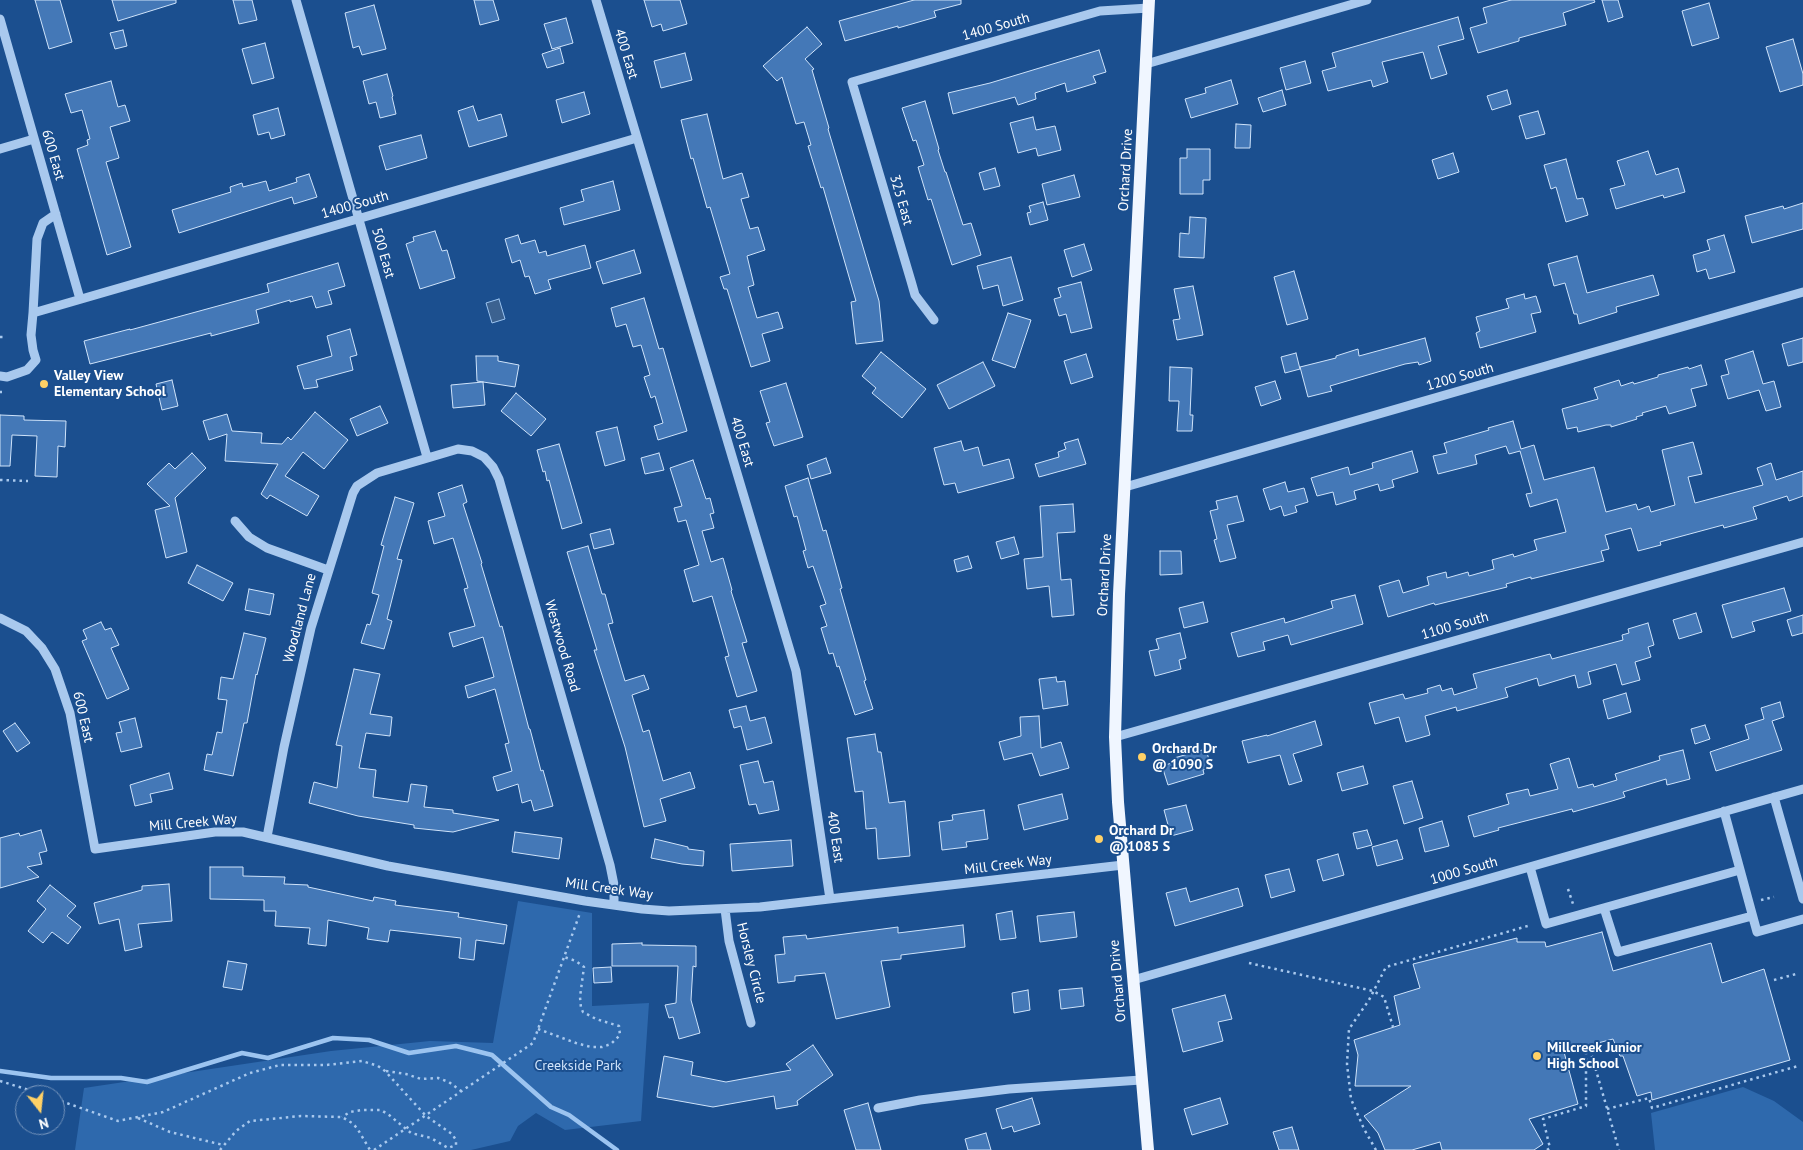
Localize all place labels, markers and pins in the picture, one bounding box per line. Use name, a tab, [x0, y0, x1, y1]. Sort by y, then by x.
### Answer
place label: Valley View Elementary School	[54, 368, 166, 401]
marker: Valley View Elementary School	[38, 378, 50, 390]
place label: Orchard Dr @ 1090 S	[1152, 741, 1217, 774]
marker: Orchard Dr @ 1090 S	[1136, 751, 1148, 763]
place label: Orchard Dr @ 1085 S	[1109, 823, 1174, 856]
marker: Orchard Dr @ 1085 S	[1093, 833, 1105, 845]
place label: Millcreek Junior High School	[1547, 1040, 1642, 1072]
marker: Millcreek Junior High School	[1531, 1050, 1543, 1062]

